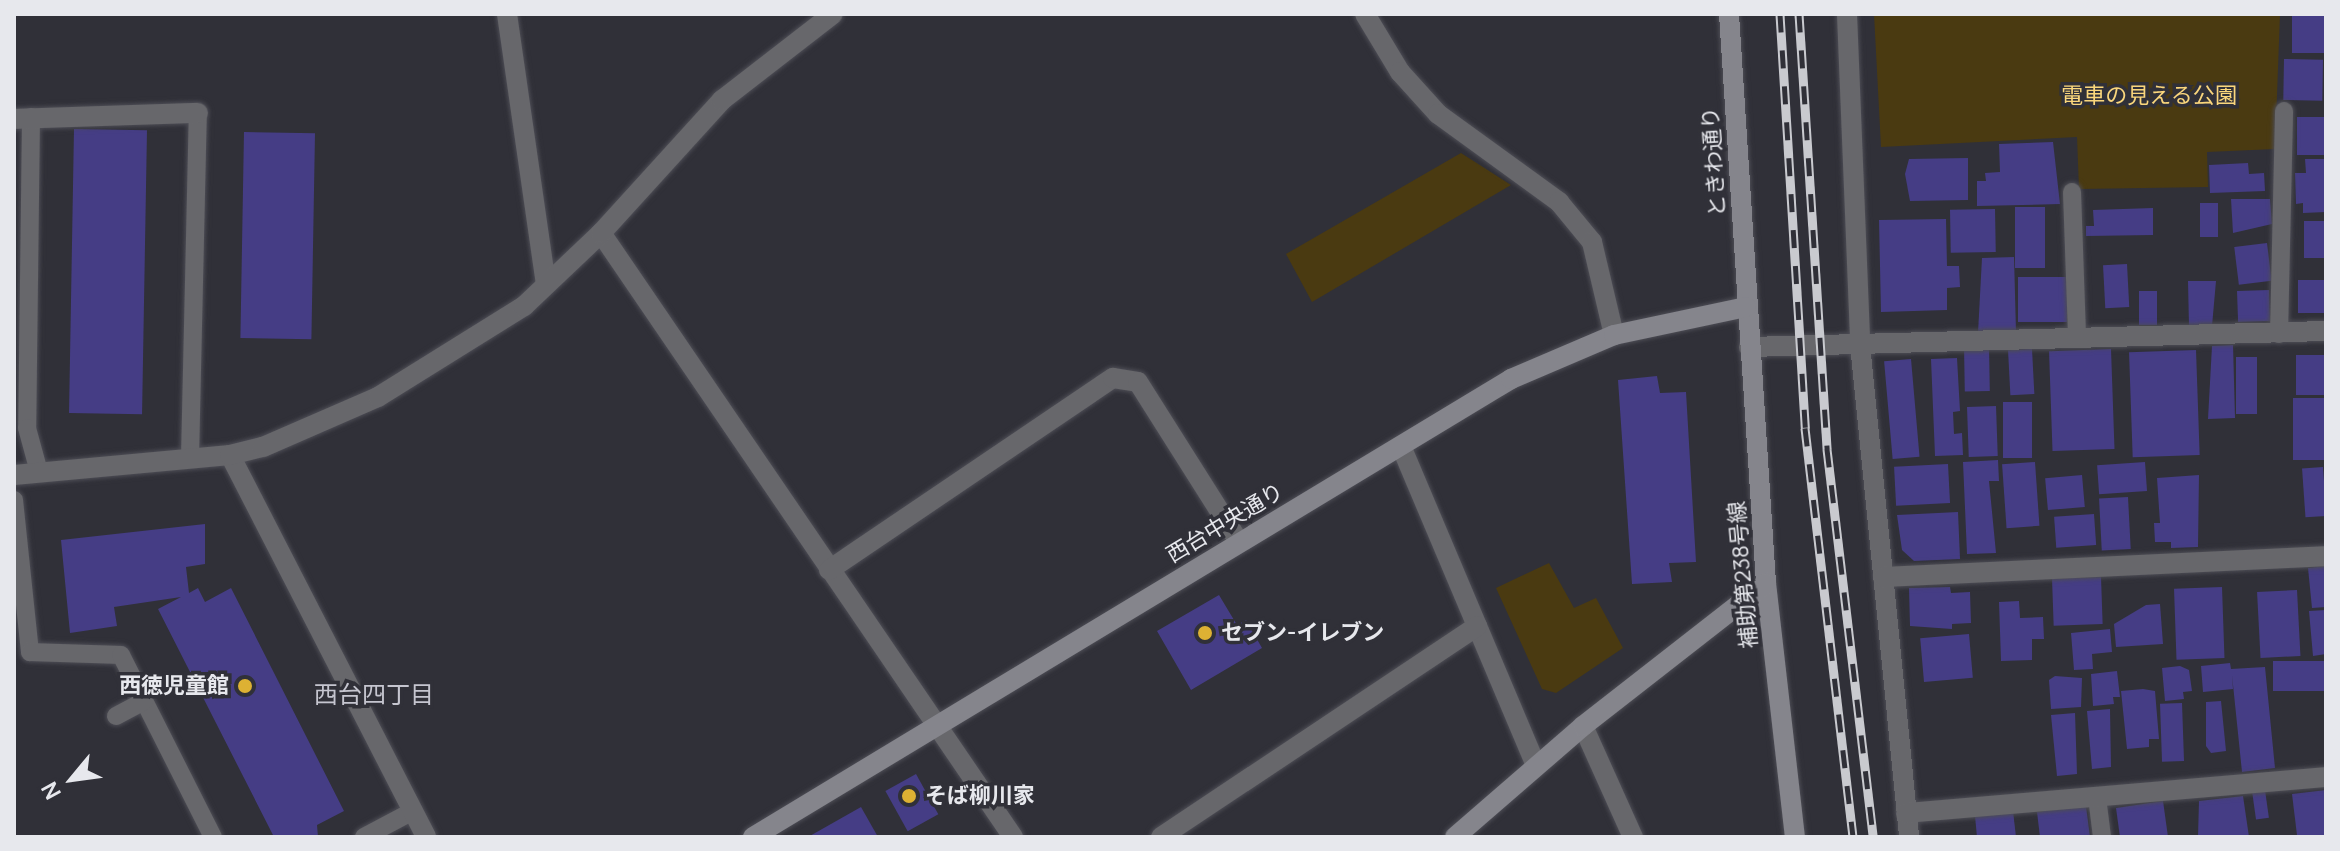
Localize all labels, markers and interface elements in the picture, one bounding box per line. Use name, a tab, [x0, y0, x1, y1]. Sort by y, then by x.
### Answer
park label: 電車の見える公園	[2061, 83, 2237, 109]
street label: ときわ通り	[1697, 106, 1731, 218]
street label: 西台中央通り	[1162, 478, 1288, 568]
street label: 補助第238号線	[1723, 500, 1763, 650]
place label: セブン-イレブン	[1221, 620, 1384, 646]
marker: セブン-イレブン	[1196, 624, 1214, 642]
place label: 西徳児童館	[119, 673, 229, 699]
marker: 西徳児童館	[236, 677, 254, 695]
district label: 西台四丁目	[314, 680, 434, 708]
north arrow	[32, 739, 112, 819]
text: N	[34, 776, 68, 805]
place label: そば柳川家	[925, 783, 1035, 809]
marker: そば柳川家	[900, 787, 918, 805]

